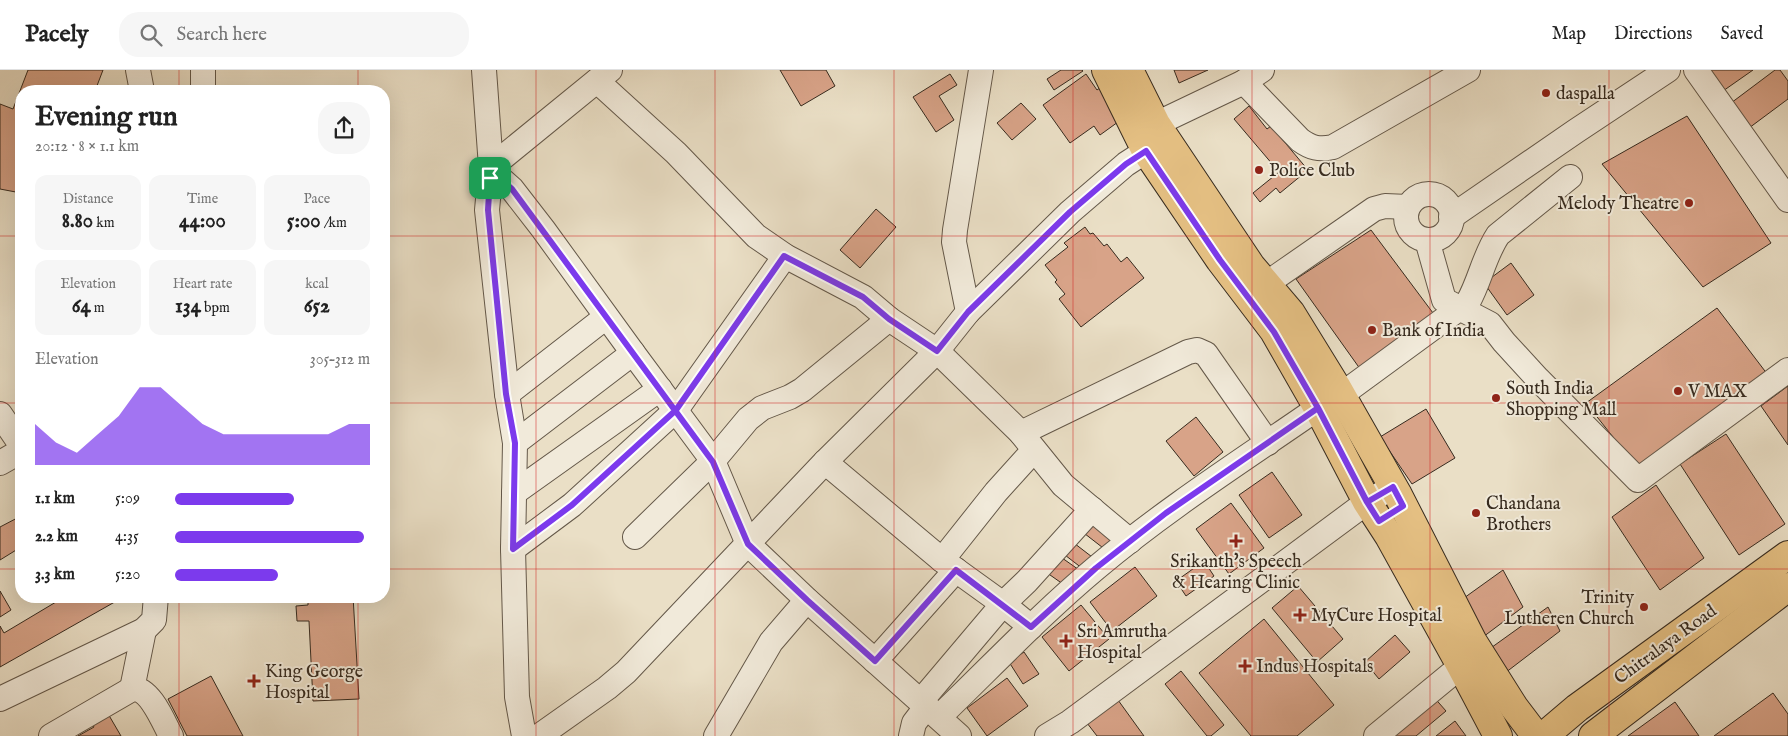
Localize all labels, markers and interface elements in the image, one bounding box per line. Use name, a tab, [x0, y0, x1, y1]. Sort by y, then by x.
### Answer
search box	[119, 12, 469, 57]
text: Pacely	[25, 19, 89, 50]
icon: search	[137, 21, 165, 49]
text: Search here	[177, 23, 267, 47]
text: Map	[1552, 23, 1586, 46]
text: Directions	[1614, 23, 1692, 46]
text: Saved	[1720, 23, 1763, 46]
place label: daspalla	[1556, 83, 1615, 106]
marker: daspalla	[1540, 87, 1552, 99]
text: Evening run	[35, 100, 178, 135]
button: share	[318, 102, 370, 154]
text: 20:12 · 8 × 1.1 km	[35, 137, 139, 157]
pin	[469, 157, 511, 199]
place label: Police Club	[1269, 160, 1355, 183]
icon: arrive	[476, 164, 504, 192]
marker: Police Club	[1253, 164, 1265, 176]
text: Distance	[63, 190, 113, 208]
text: Time	[187, 190, 218, 208]
text: Pace	[304, 190, 330, 208]
place label: Melody Theatre	[1557, 193, 1679, 216]
marker: Melody Theatre	[1683, 197, 1695, 209]
text: 8.80	[62, 208, 93, 235]
text: 44:00	[179, 208, 226, 235]
text: 5:00	[287, 208, 321, 235]
text: km	[93, 214, 115, 232]
text: /km	[321, 214, 347, 232]
text: Elevation	[60, 275, 116, 293]
text: Heart rate	[173, 275, 232, 293]
text: kcal	[305, 275, 329, 293]
text: 64	[72, 293, 91, 320]
text: 134	[175, 293, 201, 320]
text: 652	[304, 293, 330, 320]
text: m	[91, 299, 105, 317]
text: bpm	[201, 299, 230, 317]
place label: Bank of India	[1382, 320, 1485, 343]
marker: Bank of India	[1366, 324, 1378, 336]
text: Elevation	[35, 350, 98, 370]
text: 305–312 m	[310, 350, 370, 370]
place label: South India Shopping Mall	[1506, 378, 1617, 422]
place label: V MAX	[1687, 381, 1748, 404]
marker: V MAX	[1672, 385, 1684, 397]
marker: South India Shopping Mall	[1490, 392, 1502, 404]
text: 1.1 km	[35, 489, 75, 509]
text: 5:09	[115, 489, 140, 509]
place label: Chandana Brothers	[1486, 493, 1561, 537]
marker: Chandana Brothers	[1470, 507, 1482, 519]
text: 2.2 km	[35, 527, 78, 547]
text: 4:35	[115, 527, 139, 547]
marker: Srikanth's Speech & Hearing Clinic	[1229, 534, 1243, 548]
place label: Srikanth's Speech & Hearing Clinic	[1170, 551, 1302, 595]
text: 3.3 km	[35, 565, 75, 585]
text: 5:20	[115, 565, 140, 585]
place label: Trinity Lutheren Church	[1504, 587, 1634, 631]
street label: Chitralaya Road	[1610, 600, 1722, 690]
marker: Trinity Lutheren Church	[1638, 601, 1650, 613]
place label: MyCure Hospital	[1311, 605, 1442, 628]
marker: MyCure Hospital	[1293, 608, 1307, 622]
place label: Sri Amrutha Hospital	[1077, 621, 1167, 665]
marker: Sri Amrutha Hospital	[1059, 634, 1073, 648]
place label: Indus Hospitals	[1256, 656, 1373, 679]
marker: Indus Hospitals	[1238, 659, 1252, 673]
place label: King George Hospital	[265, 661, 363, 705]
marker: King George Hospital	[247, 674, 261, 688]

